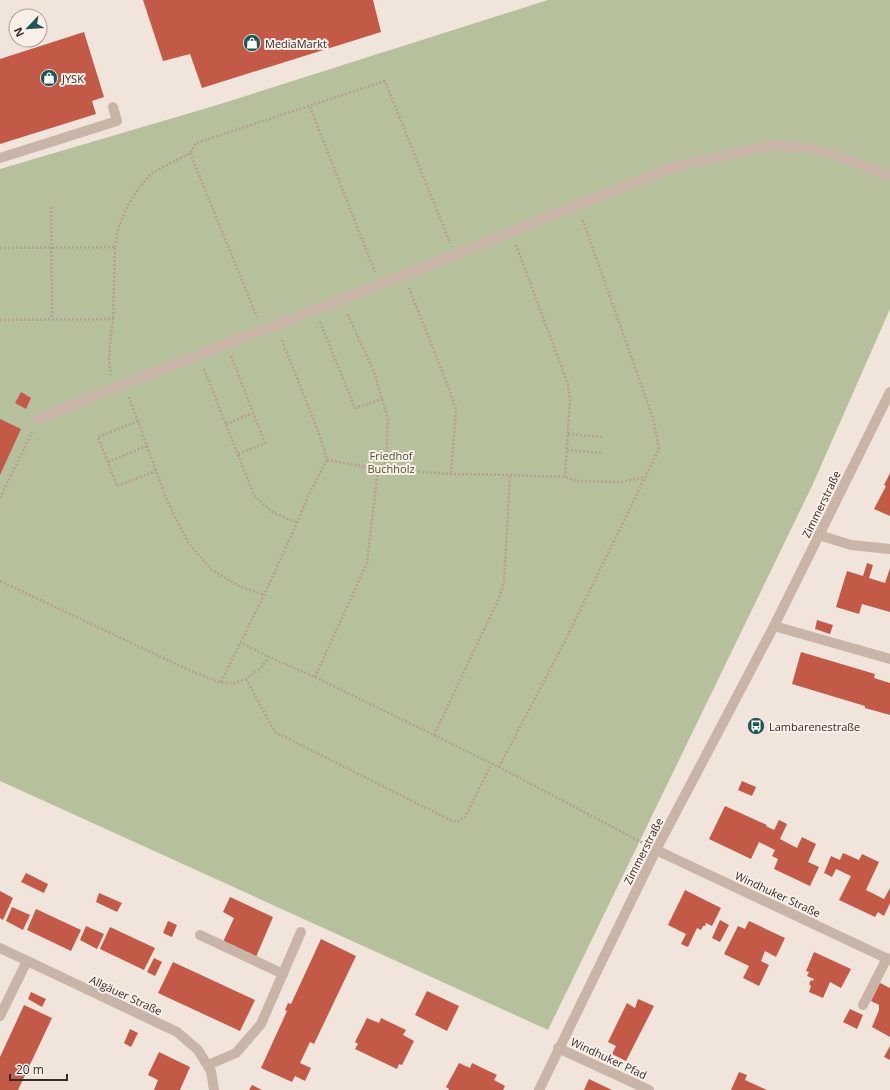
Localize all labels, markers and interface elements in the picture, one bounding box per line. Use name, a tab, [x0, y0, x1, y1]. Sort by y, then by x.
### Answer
north arrow	[8, 8, 48, 48]
text: N	[10, 25, 27, 40]
shop icon: MediaMarkt	[242, 33, 262, 53]
place label: MediaMarkt	[265, 36, 327, 51]
shop icon: JYSK	[39, 68, 59, 88]
place label: JYSK	[61, 71, 84, 86]
park label: Friedhof Buchholz	[367, 448, 415, 476]
street label: Zimmerstraße	[798, 468, 844, 540]
bus stop icon: Lambarenestraße	[746, 716, 766, 736]
place label: Lambarenestraße	[769, 719, 860, 734]
street label: Zimmerstraße	[620, 815, 666, 887]
street label: Windhuker Straße	[733, 868, 823, 920]
street label: Allgäuer Straße	[87, 972, 165, 1018]
street label: Windhuker Pfad	[569, 1034, 649, 1082]
scale bar	[10, 1056, 67, 1082]
text: 20 m	[16, 1061, 44, 1078]

